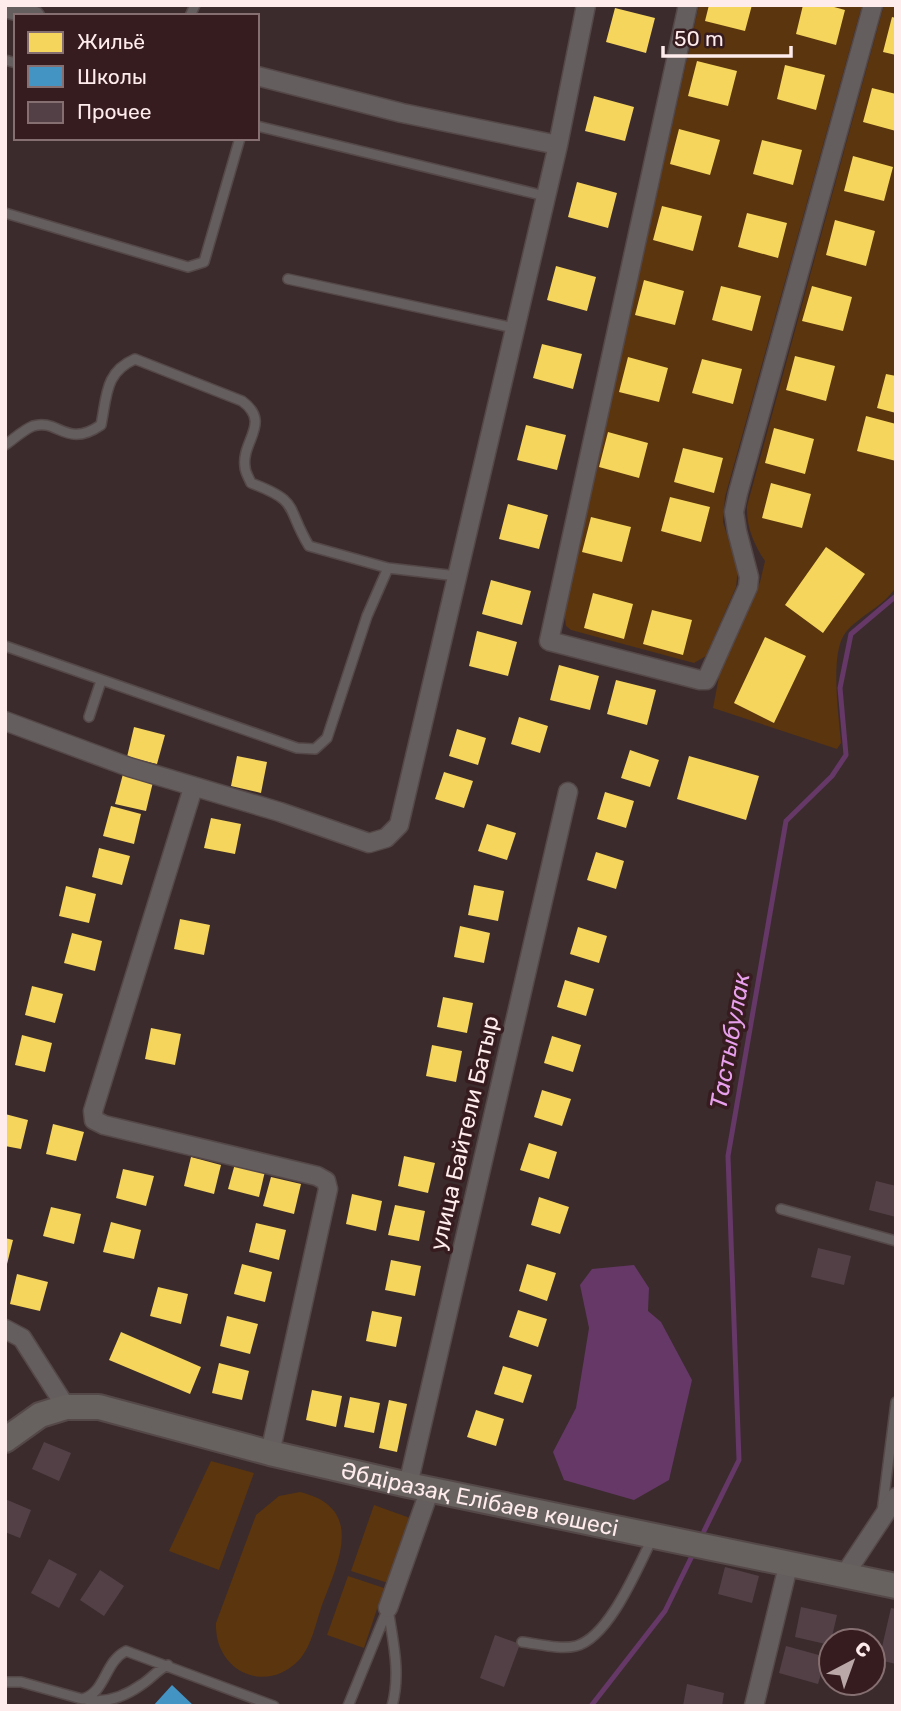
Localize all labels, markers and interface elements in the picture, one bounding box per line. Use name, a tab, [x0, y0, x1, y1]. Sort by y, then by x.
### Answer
legend	[14, 14, 259, 140]
scale bar	[663, 14, 791, 58]
text: 50 m	[674, 26, 724, 51]
text: Жильё	[77, 29, 145, 54]
text: Школы	[77, 64, 147, 89]
text: Прочее	[77, 99, 152, 124]
water label: Тастыбулак	[704, 971, 756, 1111]
street label: улица Байтели Батыр	[423, 1013, 505, 1253]
street label: Әбдіразақ Елібаев көшесі	[338, 1456, 621, 1542]
north arrow	[817, 1627, 887, 1697]
text: С	[850, 1636, 875, 1663]

